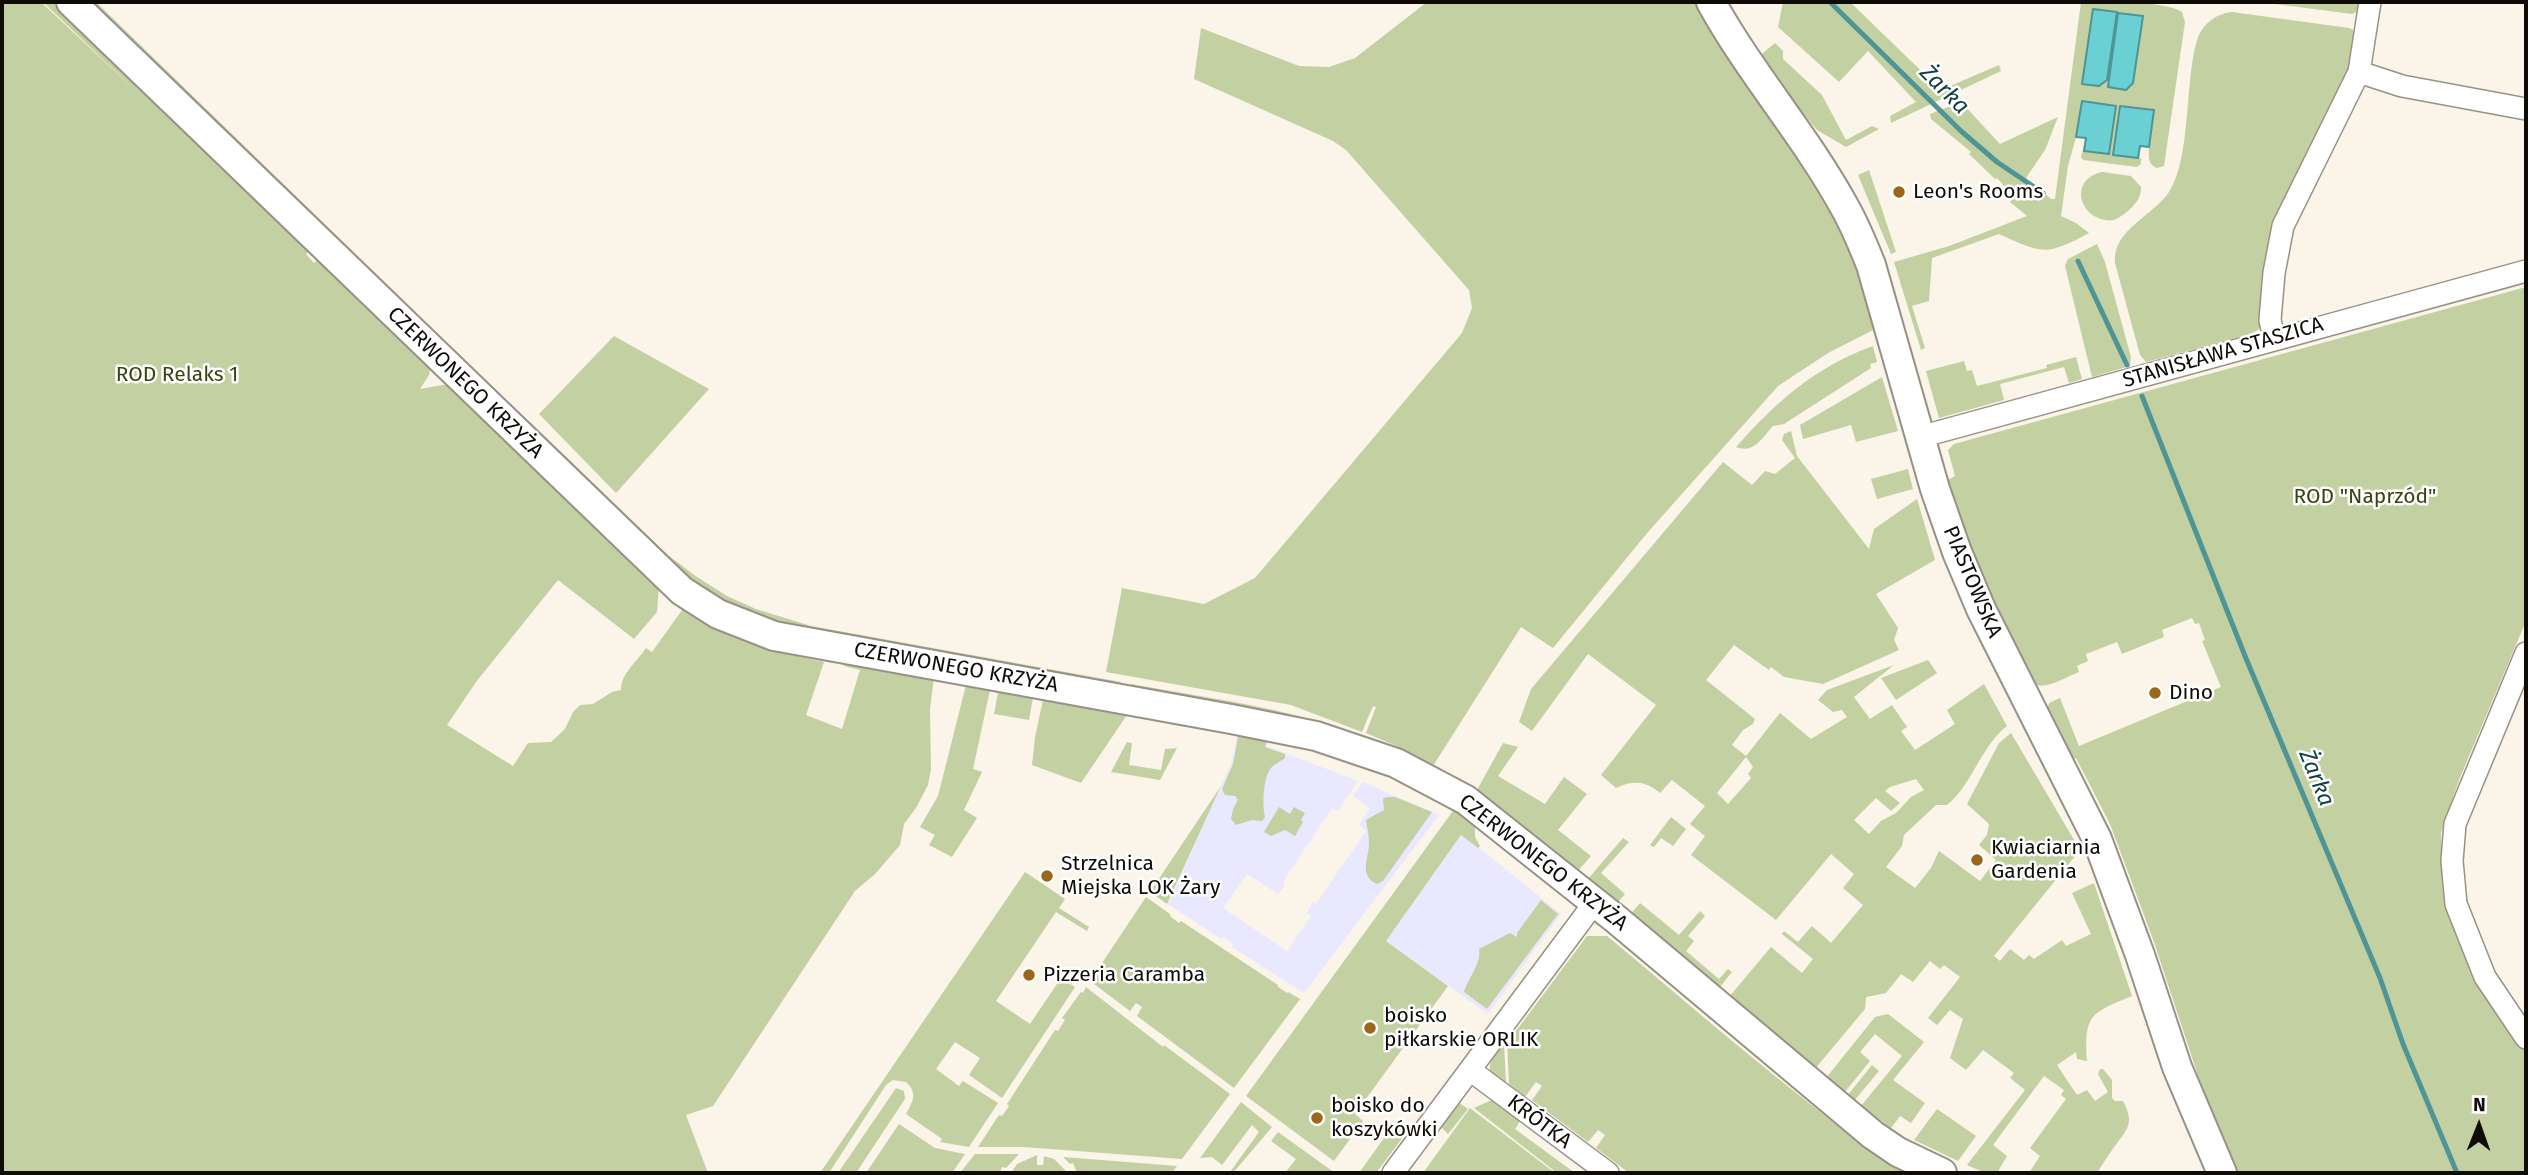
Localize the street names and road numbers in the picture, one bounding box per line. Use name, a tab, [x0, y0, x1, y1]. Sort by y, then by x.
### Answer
street label: CZERWONEGO KRZYŻA	[382, 302, 548, 464]
street label: STANISŁAWA STASZICA	[2120, 312, 2326, 394]
street label: PIASTOWSKA	[1937, 522, 2007, 642]
street label: CZERWONEGO KRZYŻA	[852, 638, 1060, 698]
street label: CZERWONEGO KRZYŻA	[1454, 789, 1632, 937]
street label: KRÓTKA	[1502, 1090, 1576, 1154]

